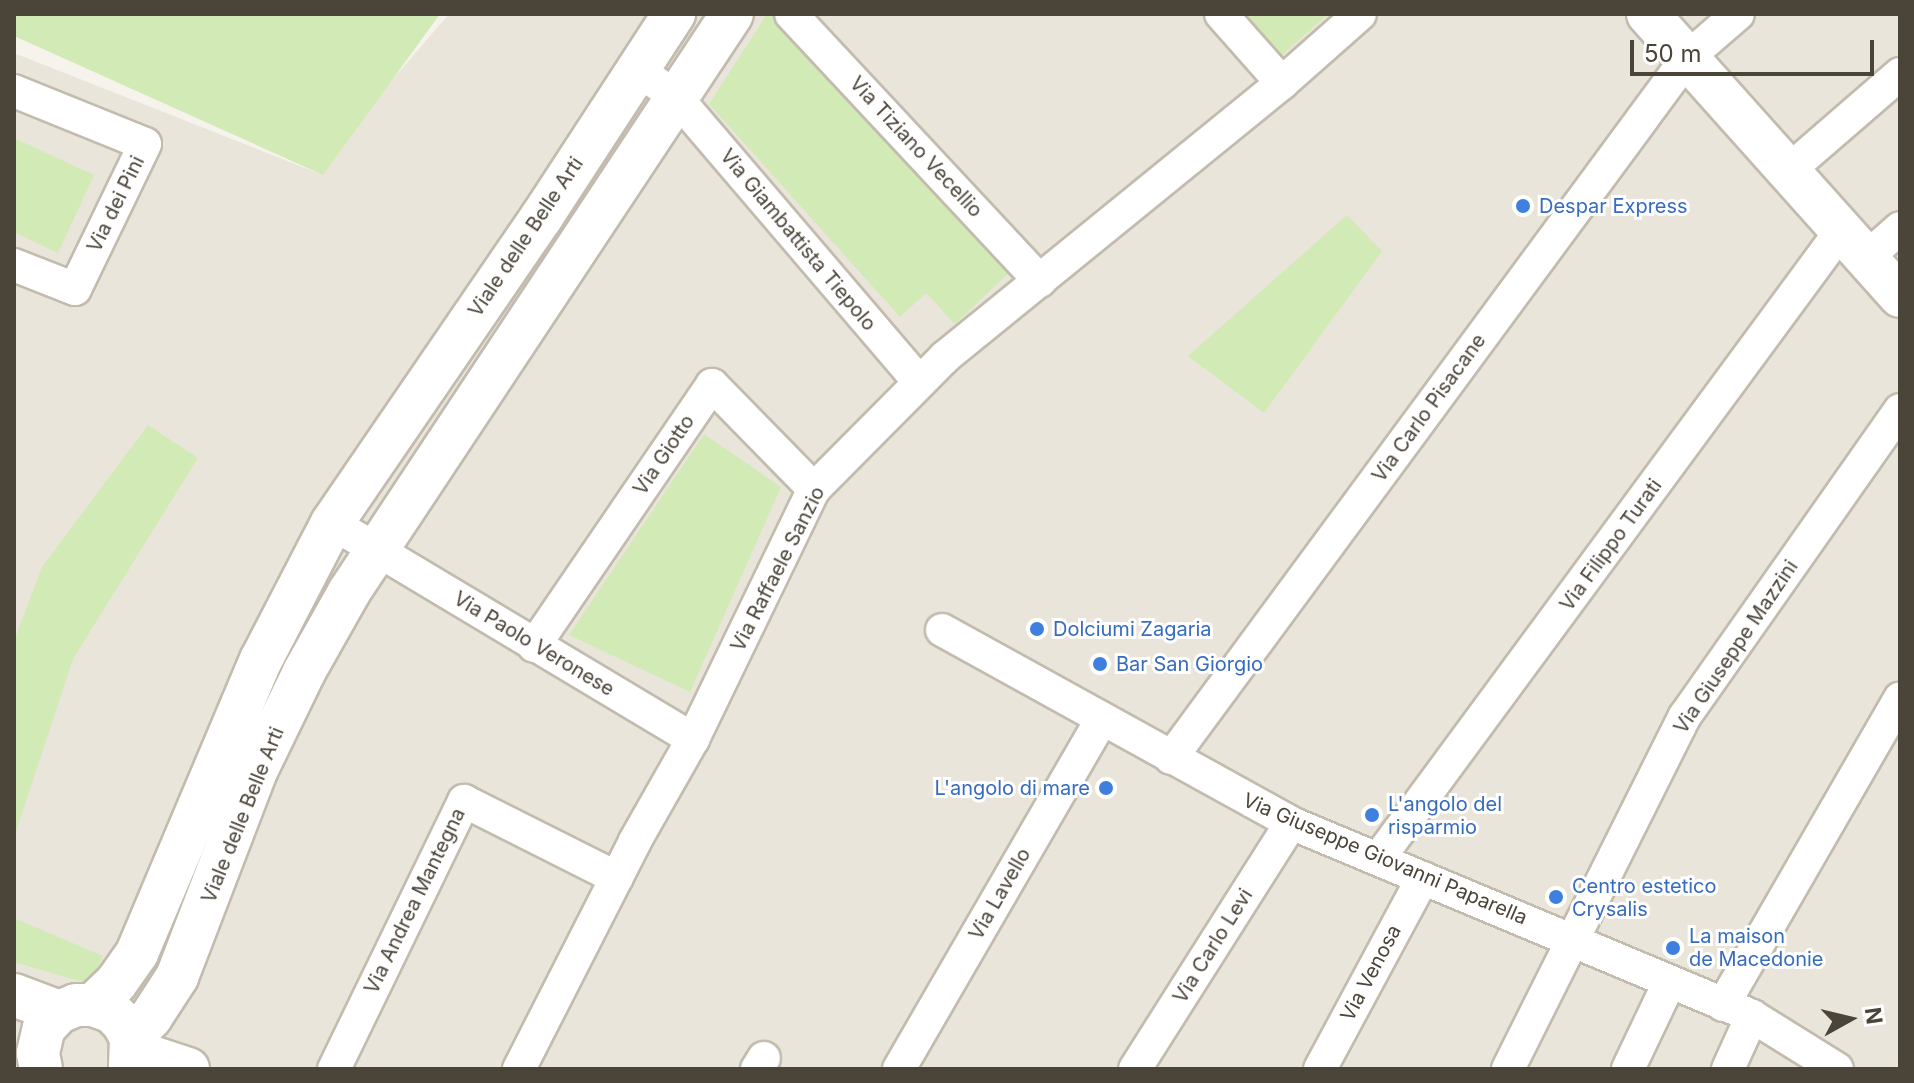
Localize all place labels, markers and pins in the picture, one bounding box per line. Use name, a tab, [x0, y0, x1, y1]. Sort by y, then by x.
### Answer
place label: Despar Express	[1539, 194, 1688, 218]
marker: Despar Express	[1514, 197, 1532, 215]
place label: Dolciumi Zagaria	[1053, 617, 1212, 641]
marker: Dolciumi Zagaria	[1028, 620, 1046, 638]
place label: Bar San Giorgio	[1116, 652, 1263, 676]
marker: Bar San Giorgio	[1091, 655, 1109, 673]
place label: L'angolo di mare	[934, 776, 1090, 800]
marker: L'angolo di mare	[1097, 779, 1115, 797]
place label: L'angolo del risparmio	[1388, 792, 1502, 839]
marker: L'angolo del risparmio	[1363, 806, 1381, 824]
place label: Centro estetico Crysalis	[1572, 874, 1716, 921]
marker: Centro estetico Crysalis	[1547, 888, 1565, 906]
place label: La maison de Macedonie	[1689, 924, 1823, 971]
marker: La maison de Macedonie	[1664, 939, 1682, 957]

